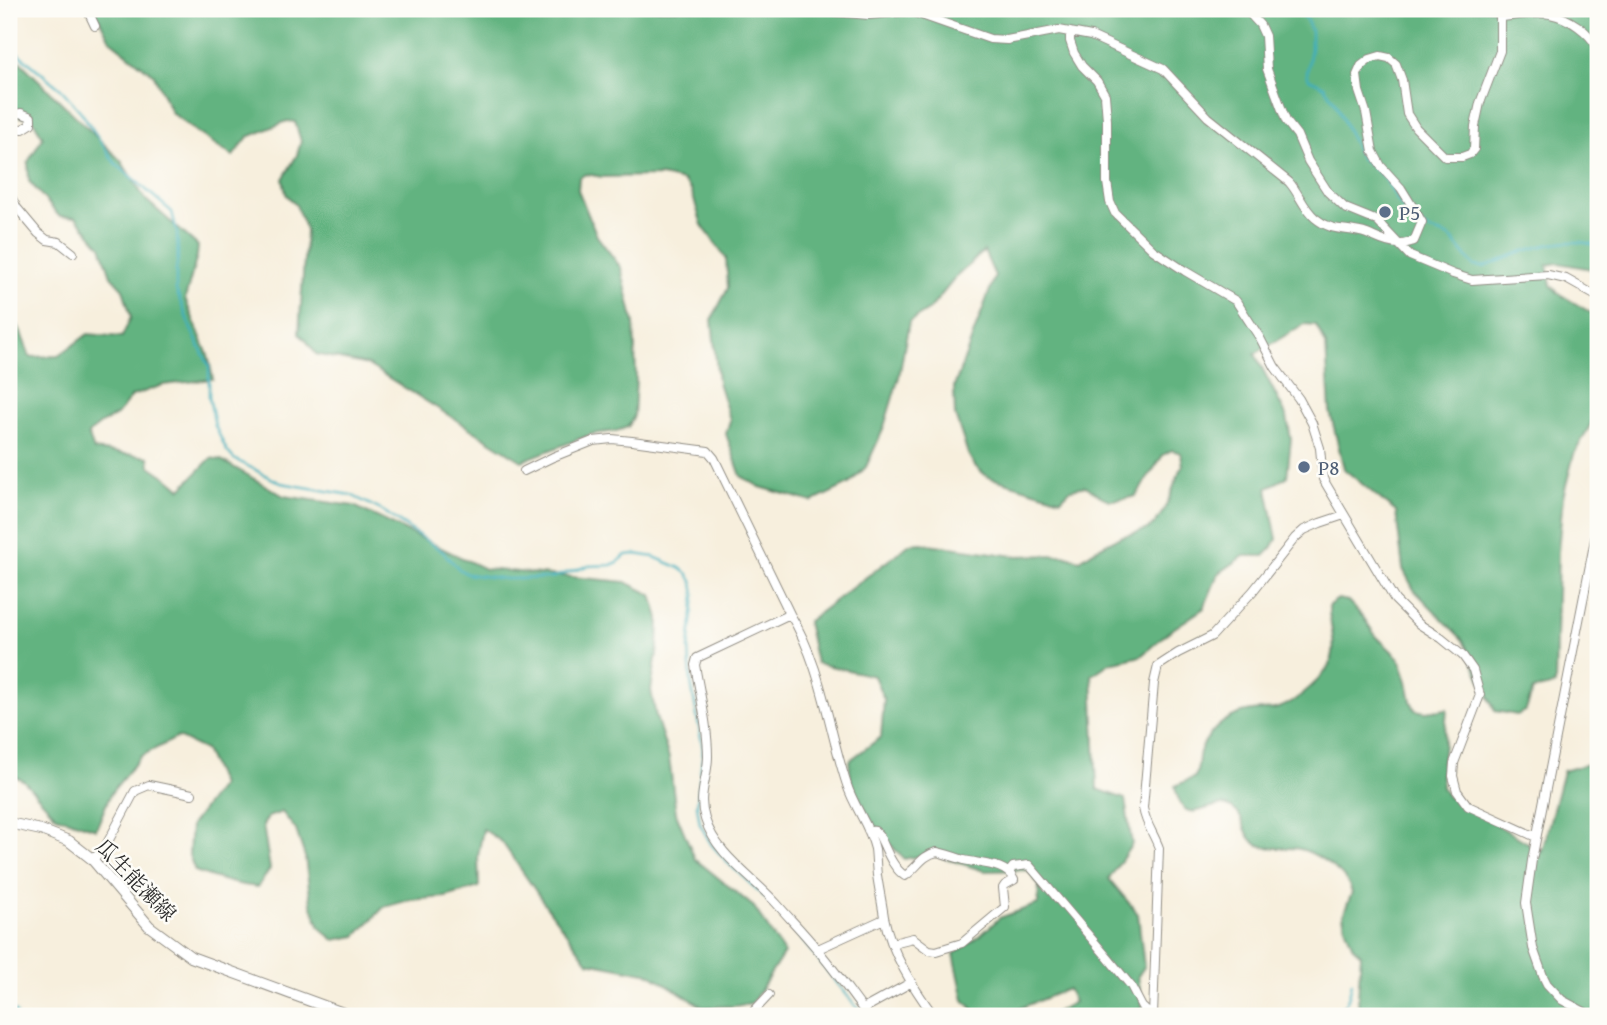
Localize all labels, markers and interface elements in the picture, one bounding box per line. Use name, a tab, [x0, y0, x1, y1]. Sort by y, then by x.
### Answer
place label: P5	[1399, 197, 1420, 228]
marker: P5	[1377, 204, 1393, 220]
place label: P8	[1318, 452, 1339, 483]
marker: P8	[1296, 459, 1312, 475]
street label: 瓜生能瀬線	[88, 831, 184, 929]

